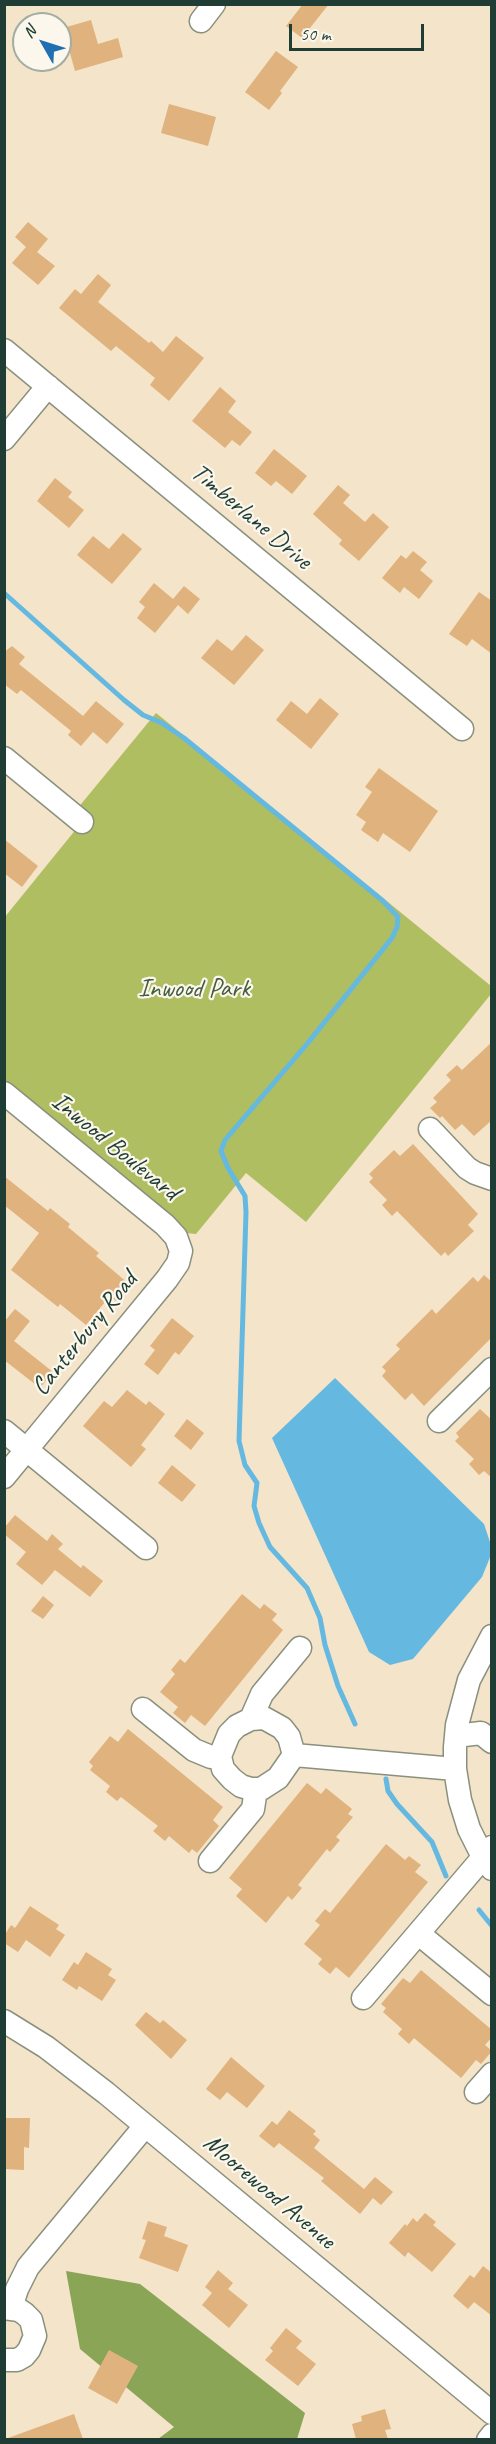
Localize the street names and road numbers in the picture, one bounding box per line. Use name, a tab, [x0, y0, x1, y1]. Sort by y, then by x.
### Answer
street label: Timberlane Drive	[184, 457, 318, 577]
street label: Inwood Boulevard	[45, 1086, 185, 1208]
street label: Canterbury Road	[25, 1266, 145, 1402]
street label: Moorewood Avenue	[197, 2128, 341, 2256]

